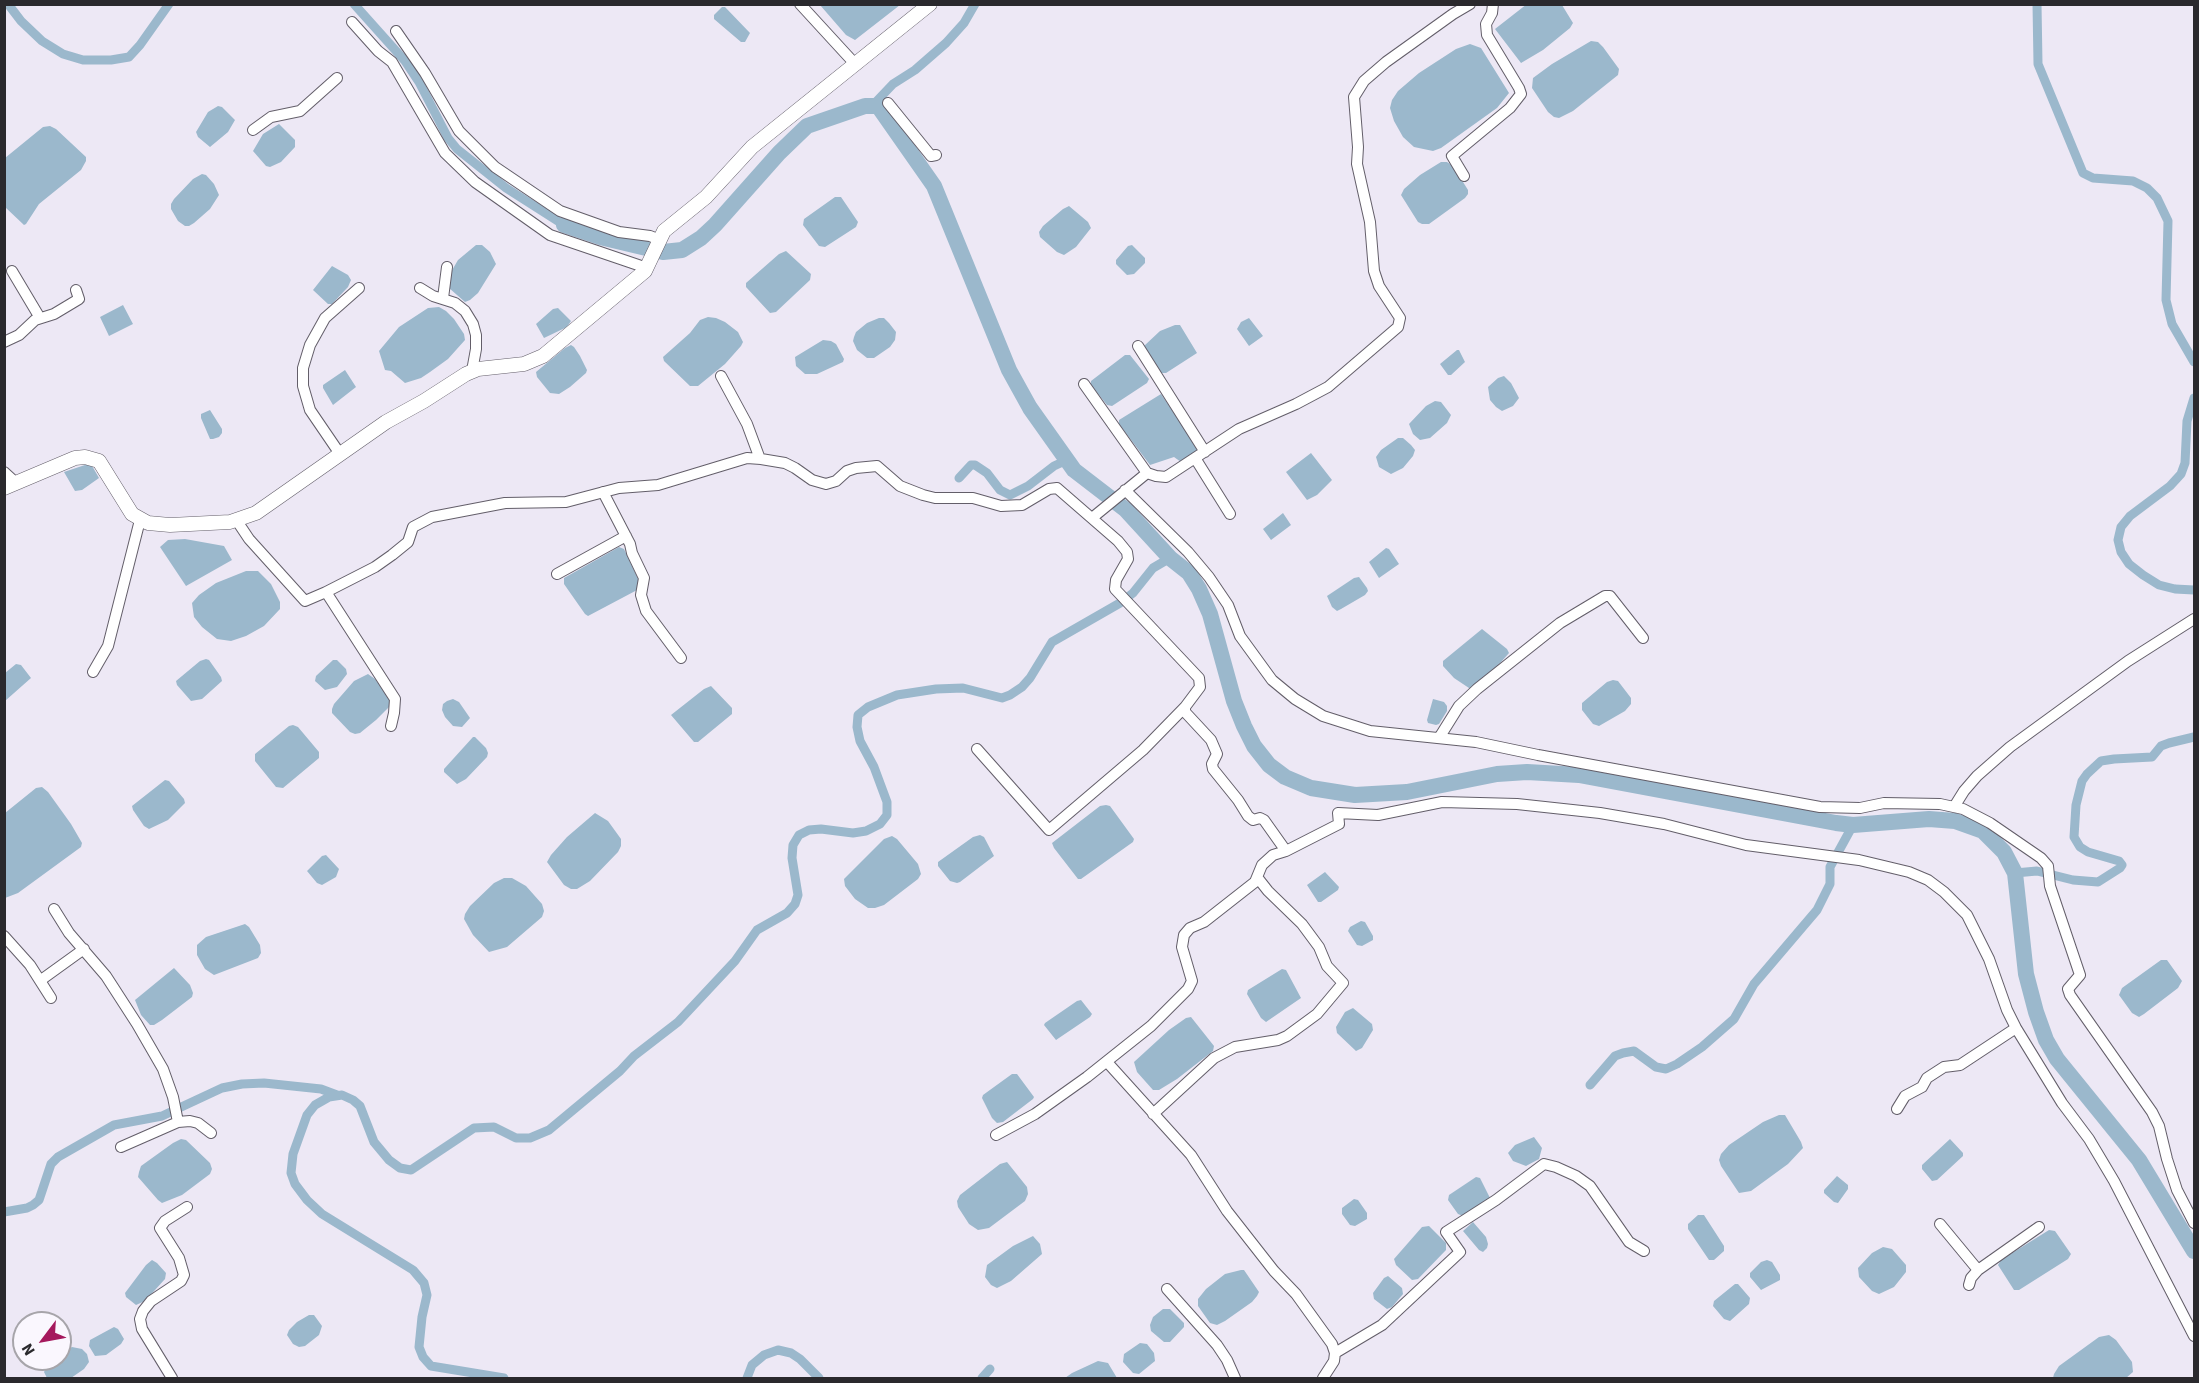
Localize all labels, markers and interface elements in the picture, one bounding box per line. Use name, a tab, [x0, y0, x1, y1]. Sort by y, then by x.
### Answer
north arrow	[12, 1311, 72, 1371]
text: N	[16, 1339, 41, 1360]

